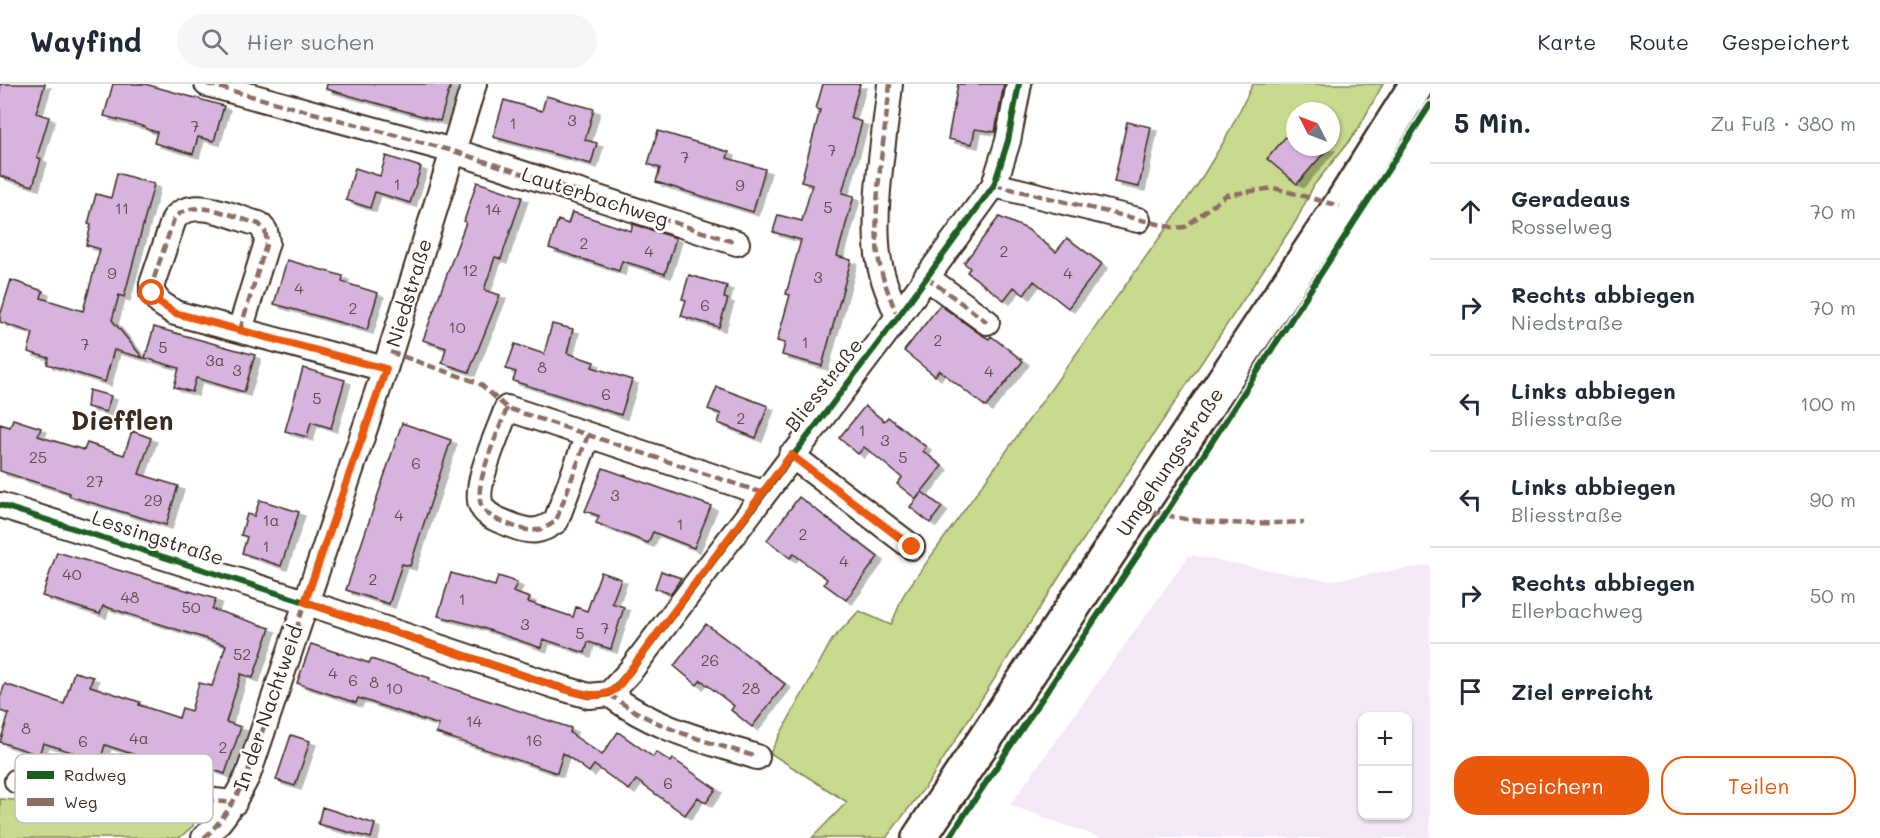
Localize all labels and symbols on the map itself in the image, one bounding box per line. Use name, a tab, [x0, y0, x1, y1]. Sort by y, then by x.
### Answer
north arrow	[1286, 102, 1340, 156]
house number: 3	[567, 109, 577, 130]
house number: 1	[509, 112, 517, 133]
house number: 7	[191, 115, 200, 136]
house number: 7	[828, 139, 837, 160]
house number: 7	[681, 146, 690, 167]
street label: Lauterbachweg	[519, 160, 672, 232]
house number: 1	[393, 173, 401, 194]
house number: 9	[735, 174, 745, 195]
house number: 5	[823, 196, 833, 217]
house number: 11	[115, 197, 129, 218]
house number: 14	[485, 198, 502, 219]
house number: 2	[580, 232, 588, 253]
street label: Niedstraße	[379, 235, 437, 350]
house number: 4	[644, 240, 654, 261]
house number: 2	[1000, 240, 1008, 261]
house number: 12	[462, 259, 478, 280]
house number: 9	[107, 262, 117, 283]
house number: 4	[1063, 262, 1073, 283]
house number: 3	[813, 266, 823, 287]
house number: 4	[294, 277, 304, 298]
route start	[138, 279, 164, 305]
house number: 6	[700, 294, 710, 315]
house number: 2	[349, 297, 357, 318]
house number: 10	[448, 316, 466, 337]
house number: 2	[934, 329, 942, 350]
house number: 1	[801, 331, 809, 352]
street label: Bliesstraße	[779, 332, 868, 436]
house number: 7	[81, 333, 90, 354]
house number: 5	[158, 336, 168, 357]
house number: 3a	[205, 349, 225, 370]
house number: 8	[537, 356, 547, 377]
house number: 3	[232, 359, 242, 380]
house number: 4	[984, 360, 994, 381]
street label: Umgehungsstraße	[1110, 382, 1229, 541]
house number: 6	[601, 383, 611, 404]
house number: 5	[312, 387, 322, 408]
district label: Diefflen	[71, 403, 173, 437]
house number: 2	[737, 407, 745, 428]
house number: 1	[858, 419, 866, 440]
house number: 3	[880, 429, 890, 450]
house number: 25	[29, 446, 47, 467]
house number: 5	[898, 446, 908, 467]
house number: 6	[411, 452, 421, 473]
house number: 27	[86, 470, 104, 491]
house number: 3	[610, 484, 620, 505]
house number: 29	[144, 489, 162, 510]
street label: Lessingstraße	[89, 503, 228, 571]
house number: 4	[394, 504, 404, 525]
house number: 1a	[262, 509, 280, 530]
house number: 1	[676, 513, 684, 534]
house number: 2	[799, 523, 807, 544]
route end	[898, 533, 924, 559]
house number: 1	[262, 535, 270, 556]
house number: 4	[839, 550, 849, 571]
house number: 40	[62, 563, 82, 584]
house number: 2	[369, 568, 377, 589]
house number: 48	[120, 586, 140, 607]
house number: 1	[458, 588, 466, 609]
house number: 50	[181, 596, 201, 617]
house number: 3	[520, 613, 530, 634]
house number: 7	[601, 617, 610, 638]
street label: In der Nachtweid	[227, 621, 308, 794]
house number: 5	[575, 622, 585, 643]
house number: 52	[233, 643, 251, 664]
house number: 26	[701, 649, 719, 670]
house number: 4	[328, 662, 338, 683]
house number: 6	[348, 669, 358, 690]
house number: 8	[369, 671, 379, 692]
house number: 10	[385, 677, 403, 698]
house number: 28	[742, 677, 761, 698]
house number: 14	[466, 710, 483, 731]
house number: 8	[21, 717, 31, 738]
house number: 4a	[129, 727, 149, 748]
house number: 16	[526, 729, 542, 750]
house number: 6	[78, 730, 88, 751]
house number: 2	[219, 736, 227, 757]
legend	[15, 754, 213, 823]
text: Radweg	[64, 764, 126, 785]
house number: 6	[663, 772, 673, 793]
text: Weg	[64, 791, 97, 812]

